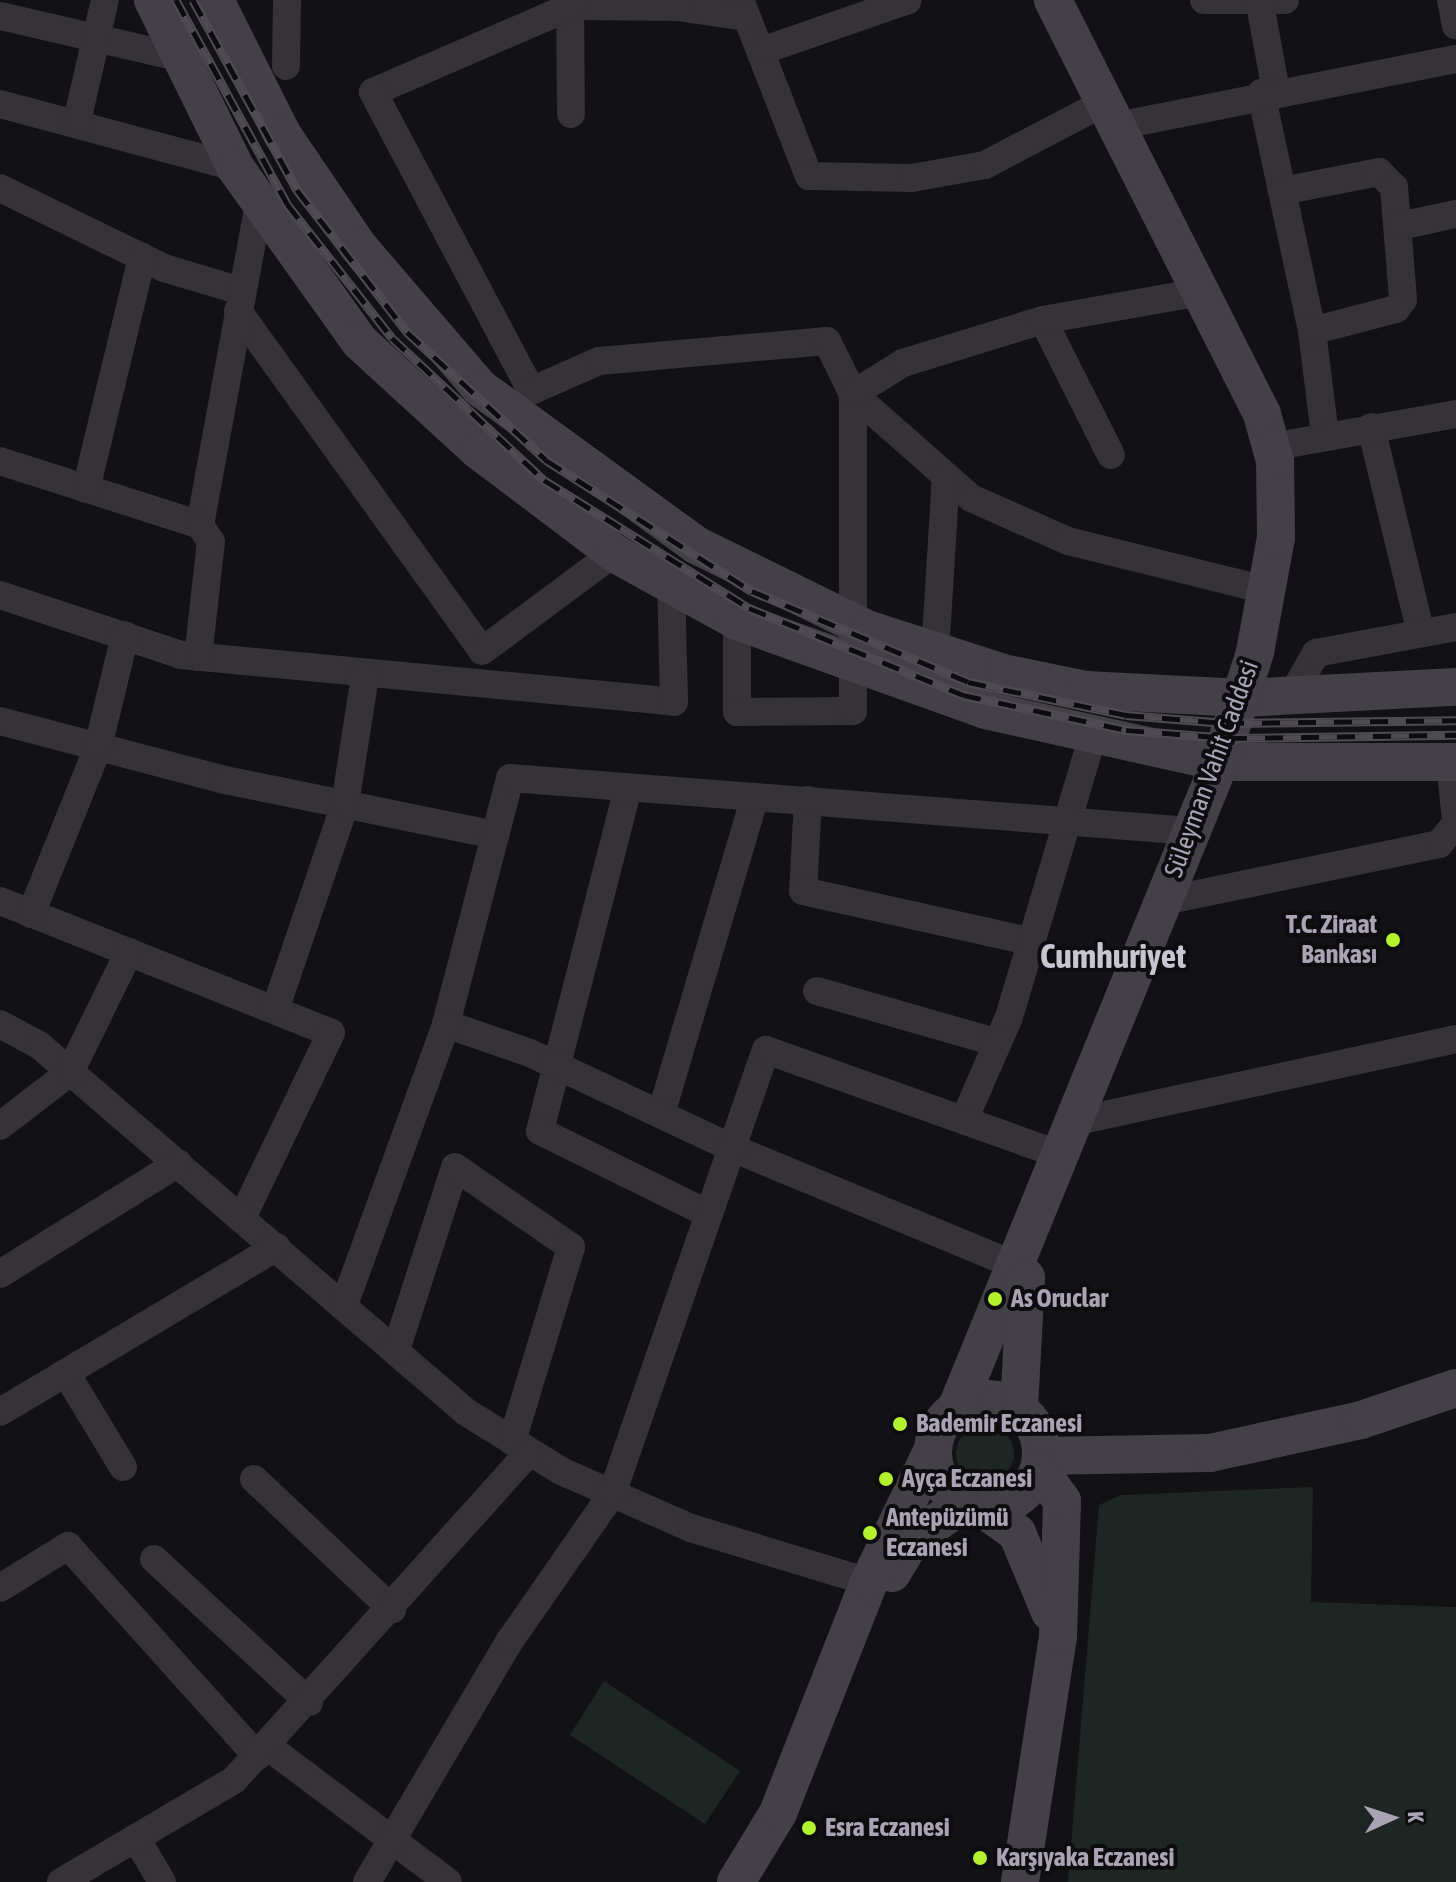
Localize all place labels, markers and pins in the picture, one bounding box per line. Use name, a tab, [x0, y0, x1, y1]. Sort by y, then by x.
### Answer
place label: T.C. Ziraat Bankası	[1286, 909, 1377, 970]
marker: T.C. Ziraat Bankası	[1384, 931, 1402, 949]
place label: As Oruclar	[1011, 1283, 1108, 1315]
marker: As Oruclar	[986, 1290, 1004, 1308]
place label: Bademir Eczanesi	[916, 1408, 1082, 1440]
marker: Bademir Eczanesi	[891, 1415, 909, 1433]
place label: Ayça Eczanesi	[902, 1463, 1032, 1495]
marker: Ayça Eczanesi	[877, 1470, 895, 1488]
place label: Antepüzümü Eczanesi	[886, 1502, 1008, 1564]
marker: Antepüzümü Eczanesi	[861, 1524, 879, 1542]
place label: Esra Eczanesi	[825, 1812, 950, 1844]
marker: Esra Eczanesi	[800, 1819, 818, 1837]
place label: Karşıyaka Eczanesi	[996, 1842, 1174, 1874]
marker: Karşıyaka Eczanesi	[971, 1849, 989, 1867]

